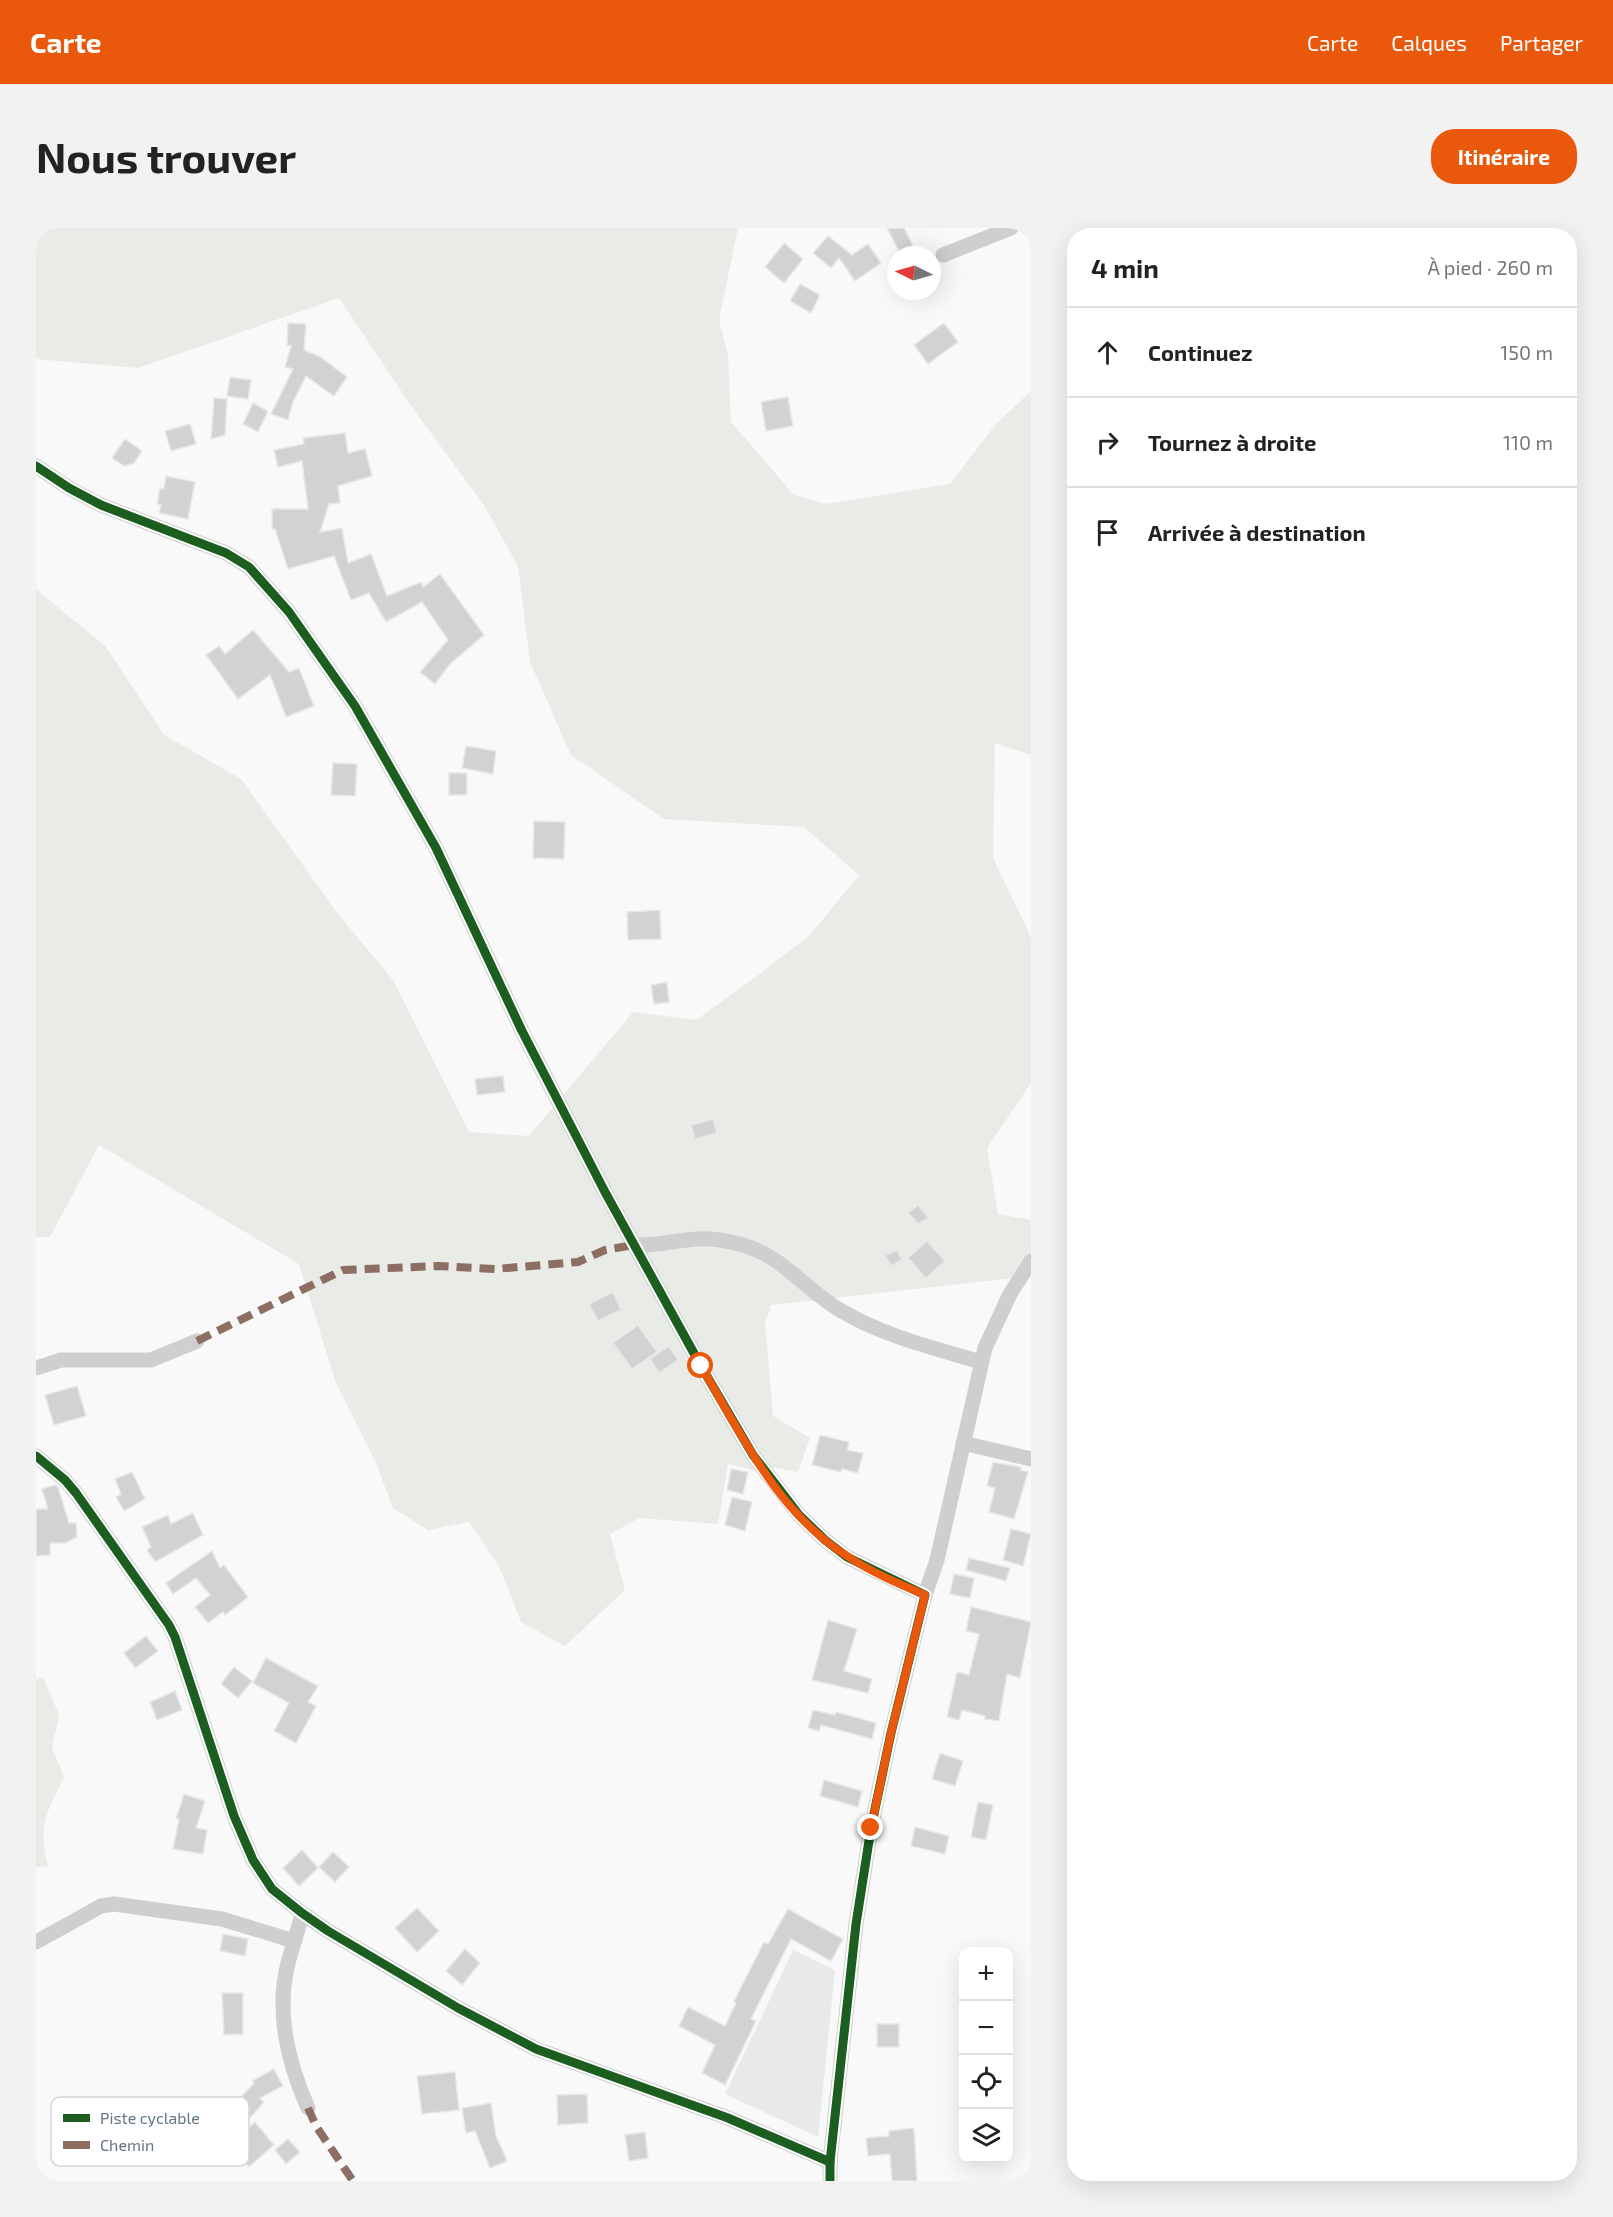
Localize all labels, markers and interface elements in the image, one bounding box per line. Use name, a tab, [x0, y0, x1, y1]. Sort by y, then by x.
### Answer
text: Carte	[30, 25, 102, 59]
text: Carte	[1307, 30, 1358, 55]
text: Calques	[1391, 30, 1467, 55]
text: Partager	[1500, 30, 1583, 55]
button: Itinéraire	[1431, 129, 1577, 184]
text: Nous trouver	[36, 131, 296, 181]
north arrow	[887, 246, 941, 300]
text: 4 min	[1091, 252, 1159, 283]
text: À pied · 260 m	[1427, 255, 1553, 279]
icon: ahead	[1091, 336, 1124, 369]
text: Continuez	[1148, 339, 1252, 365]
text: 150 m	[1500, 340, 1553, 364]
icon: right	[1091, 426, 1124, 459]
text: Tournez à droite	[1148, 429, 1317, 455]
text: 110 m	[1503, 430, 1553, 454]
icon: arrive	[1091, 516, 1124, 549]
text: Arrivée à destination	[1148, 519, 1366, 545]
route start	[687, 1352, 713, 1378]
route end	[857, 1814, 883, 1840]
map controls	[959, 1947, 1013, 2163]
button: +	[959, 1947, 1013, 2001]
button: −	[959, 2001, 1013, 2055]
button: locate	[959, 2055, 1013, 2109]
legend	[51, 2097, 249, 2166]
text: Piste cyclable	[100, 2108, 200, 2127]
button: layers	[959, 2109, 1013, 2163]
text: Chemin	[100, 2135, 154, 2154]

